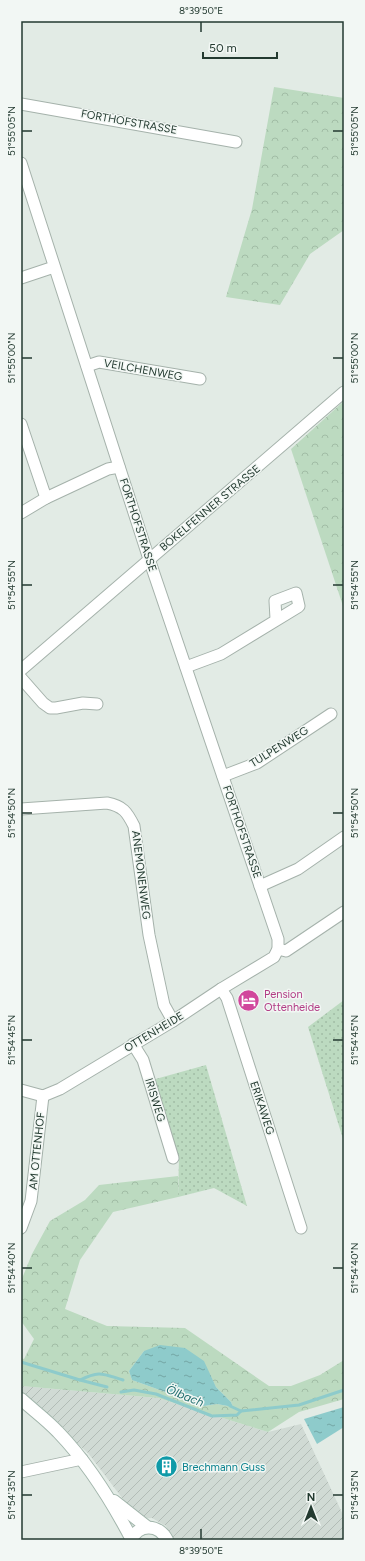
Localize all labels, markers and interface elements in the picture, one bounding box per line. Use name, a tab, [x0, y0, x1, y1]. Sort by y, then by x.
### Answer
text: 8°39'50"E	[179, 4, 223, 17]
scale bar	[203, 34, 277, 60]
text: 50 m	[209, 41, 237, 55]
text: 51°55'05"N	[5, 106, 18, 156]
text: 51°55'05"N	[348, 106, 361, 156]
street label: FORTHOFSTRASSE	[80, 107, 178, 137]
text: 51°55'00"N	[5, 333, 18, 383]
text: 51°55'00"N	[348, 333, 361, 383]
street label: VEILCHENWEG	[103, 357, 183, 383]
street label: BOKELFENNER STRASSE	[157, 462, 263, 554]
street label: FORTHOFSTRASSE	[117, 477, 159, 573]
text: 51°54'55"N	[5, 560, 18, 610]
text: 51°54'55"N	[348, 560, 361, 610]
street label: TULPENWEG	[247, 724, 311, 770]
street label: FORTHOFSTRASSE	[220, 784, 264, 880]
text: 51°54'50"N	[5, 788, 18, 838]
text: 51°54'50"N	[348, 788, 361, 838]
street label: ANEMONENWEG	[129, 830, 153, 920]
hotel icon: Pension Ottenheide	[235, 987, 261, 1013]
place label: Pension Ottenheide	[264, 988, 320, 1014]
street label: OTTENHEIDE	[122, 1009, 186, 1055]
text: 51°54'45"N	[5, 1015, 18, 1065]
text: 51°54'45"N	[348, 1015, 361, 1065]
street label: IRISWEG	[142, 1077, 168, 1123]
street label: ERIKAWEG	[247, 1080, 277, 1136]
street label: AM OTTENHOF	[26, 1112, 48, 1190]
text: 51°54'40"N	[5, 1242, 18, 1294]
text: 51°54'40"N	[348, 1242, 361, 1294]
water label: Ölbach	[164, 1382, 206, 1410]
building icon: Brechmann Guss	[154, 1454, 180, 1480]
place label: Brechmann Guss	[182, 1461, 265, 1474]
text: 51°54'35"N	[5, 1470, 18, 1520]
text: 51°54'35"N	[348, 1470, 361, 1520]
north arrow	[291, 1487, 331, 1527]
text: N	[307, 1491, 315, 1504]
text: 8°39'50"E	[179, 1544, 223, 1557]

